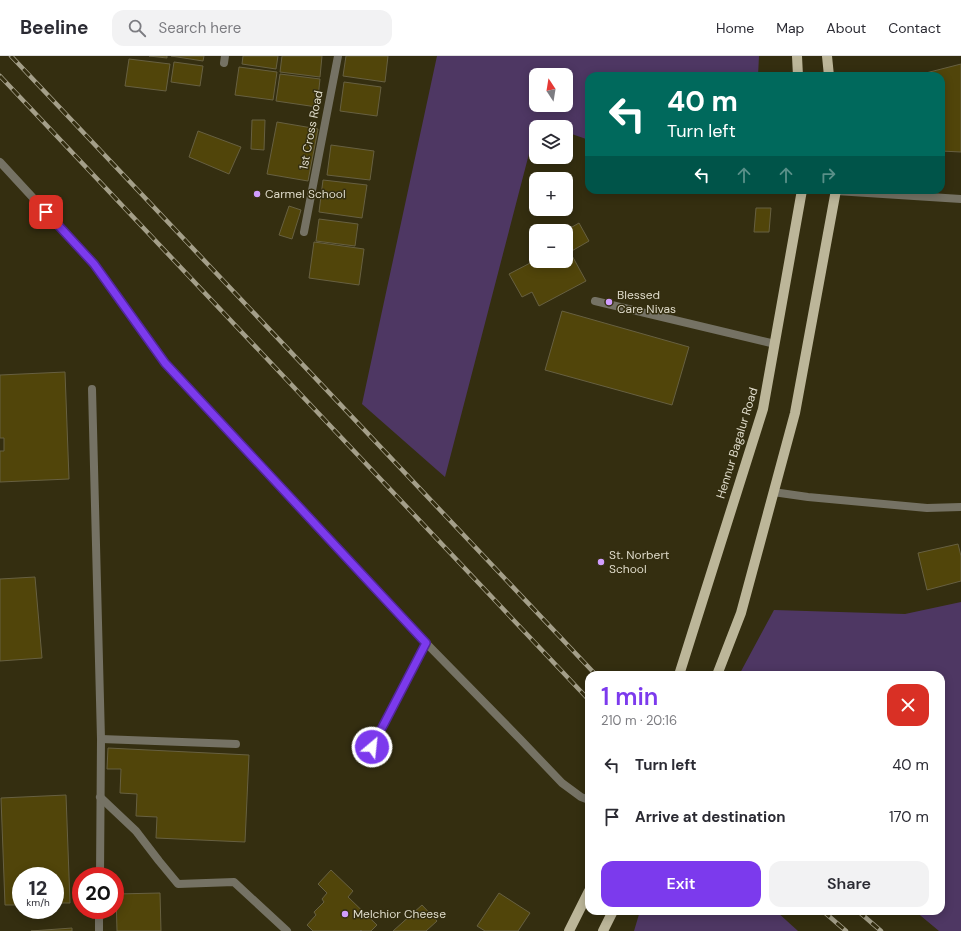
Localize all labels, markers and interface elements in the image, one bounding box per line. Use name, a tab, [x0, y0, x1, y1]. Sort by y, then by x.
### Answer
search box	[112, 10, 392, 46]
text: Beeline	[20, 15, 88, 40]
icon: search	[126, 17, 148, 39]
text: Search here	[158, 18, 241, 38]
text: Home	[716, 19, 754, 37]
text: Map	[776, 19, 804, 37]
text: About	[826, 19, 866, 37]
text: Contact	[888, 19, 941, 37]
north arrow	[529, 68, 573, 112]
map controls	[529, 68, 573, 268]
text: 40 m	[667, 83, 738, 120]
icon: left	[601, 88, 653, 140]
street label: 1st Cross Road	[295, 89, 327, 171]
text: Turn left	[667, 119, 736, 143]
button: layers	[529, 120, 573, 164]
icon: left	[691, 164, 713, 186]
icon: ahead	[733, 164, 755, 186]
icon: ahead	[775, 164, 797, 186]
icon: right	[817, 164, 839, 186]
button: +	[529, 172, 573, 216]
place label: Carmel School	[265, 186, 346, 202]
marker: Carmel School	[252, 189, 262, 199]
pin	[29, 195, 63, 229]
icon: arrive	[35, 201, 57, 223]
button: −	[529, 224, 573, 268]
place label: Blessed Care Nivas	[617, 287, 676, 317]
marker: Blessed Care Nivas	[604, 297, 614, 307]
street label: Hennur Bagalur Road	[712, 385, 762, 501]
place label: St. Norbert School	[609, 547, 670, 577]
marker: St. Norbert School	[596, 557, 606, 567]
text: 1 min	[601, 681, 658, 712]
button: close	[887, 684, 929, 726]
text: 210 m · 20:16	[601, 712, 677, 729]
position arrow	[351, 726, 393, 768]
icon: left	[601, 754, 623, 776]
text: Turn left	[635, 755, 696, 775]
text: 40 m	[892, 755, 929, 775]
icon: arrive	[601, 806, 623, 828]
text: Arrive at destination	[635, 807, 786, 827]
text: 170 m	[889, 807, 929, 827]
button: Exit	[601, 861, 761, 907]
button: Share	[769, 861, 929, 907]
speed limit sign: 20	[72, 867, 124, 919]
text: 12	[29, 875, 47, 901]
text: km/h	[26, 896, 50, 909]
place label: Melchior Cheese	[353, 906, 446, 922]
marker: Melchior Cheese	[340, 909, 350, 919]

